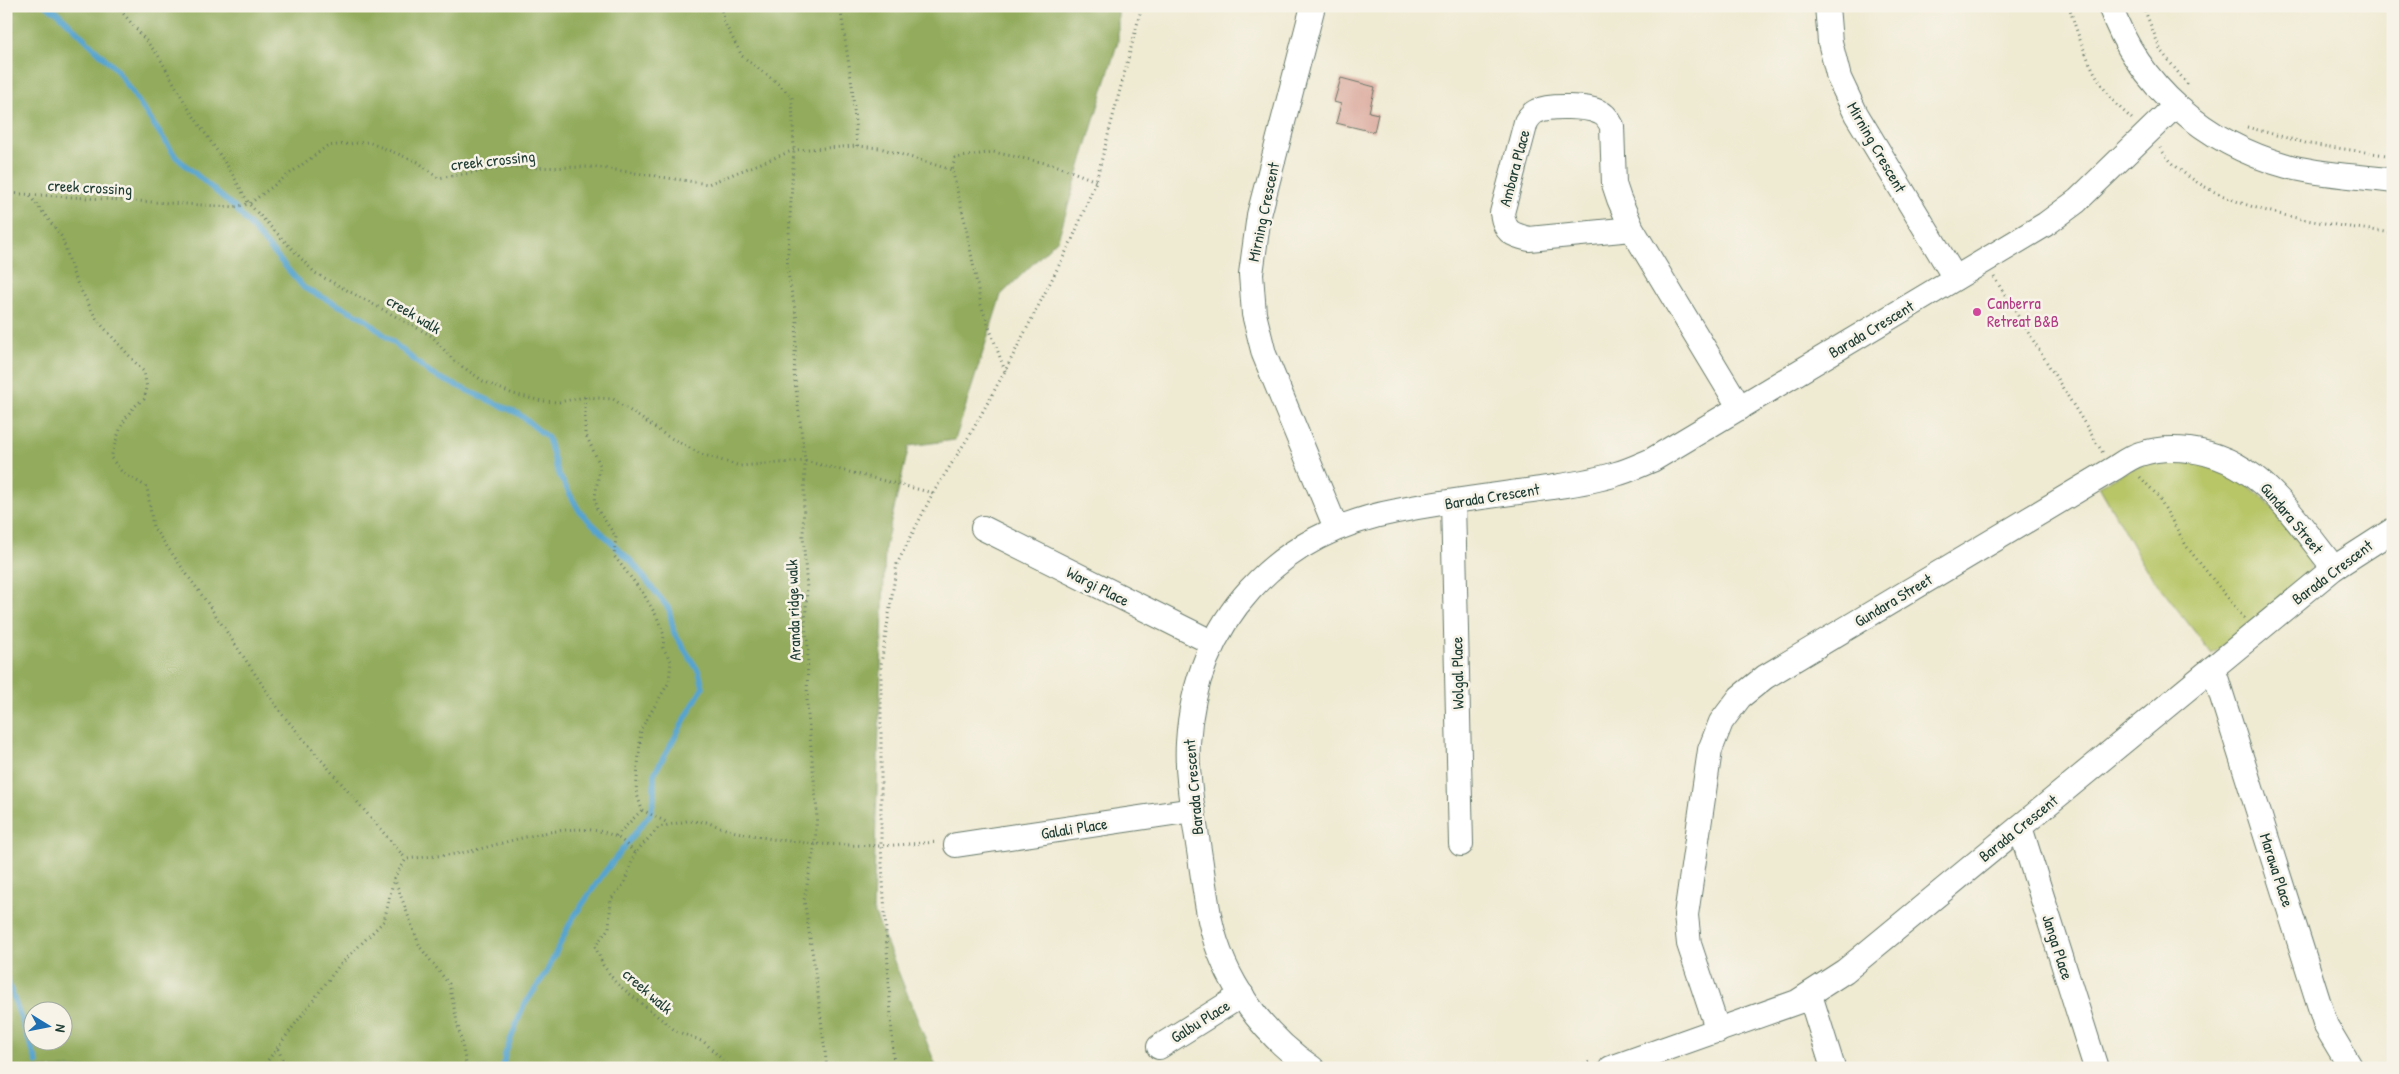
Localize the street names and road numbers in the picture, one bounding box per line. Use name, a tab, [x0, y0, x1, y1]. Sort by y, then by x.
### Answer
street label: Mirning Crescent	[1842, 98, 1912, 197]
street label: Ambara Place	[1493, 127, 1535, 209]
street label: creek crossing	[450, 145, 536, 175]
street label: Mirning Crescent	[1242, 160, 1284, 264]
street label: creek crossing	[47, 174, 133, 200]
street label: creek walk	[383, 289, 446, 339]
street label: Barada Crescent	[1824, 295, 1918, 363]
street label: Barada Crescent	[1443, 478, 1542, 514]
street label: Gundara Street	[2256, 478, 2329, 559]
street label: Barada Crescent	[2287, 534, 2377, 610]
street label: Aranda ridge walk	[780, 559, 806, 661]
street label: Wargi Place	[1063, 561, 1134, 611]
street label: Gundara Street	[1850, 568, 1936, 632]
street label: Wolgal Place	[1445, 636, 1469, 710]
street label: Barada Crescent	[1178, 738, 1208, 836]
street label: Barada Crescent	[1974, 789, 2063, 867]
street label: Galali Place	[1039, 812, 1109, 844]
street label: Marawa Place	[2255, 830, 2299, 910]
street label: Janga Place	[2037, 912, 2079, 983]
street label: creek walk	[618, 963, 678, 1019]
street label: Galbu Place	[1166, 994, 1234, 1048]

